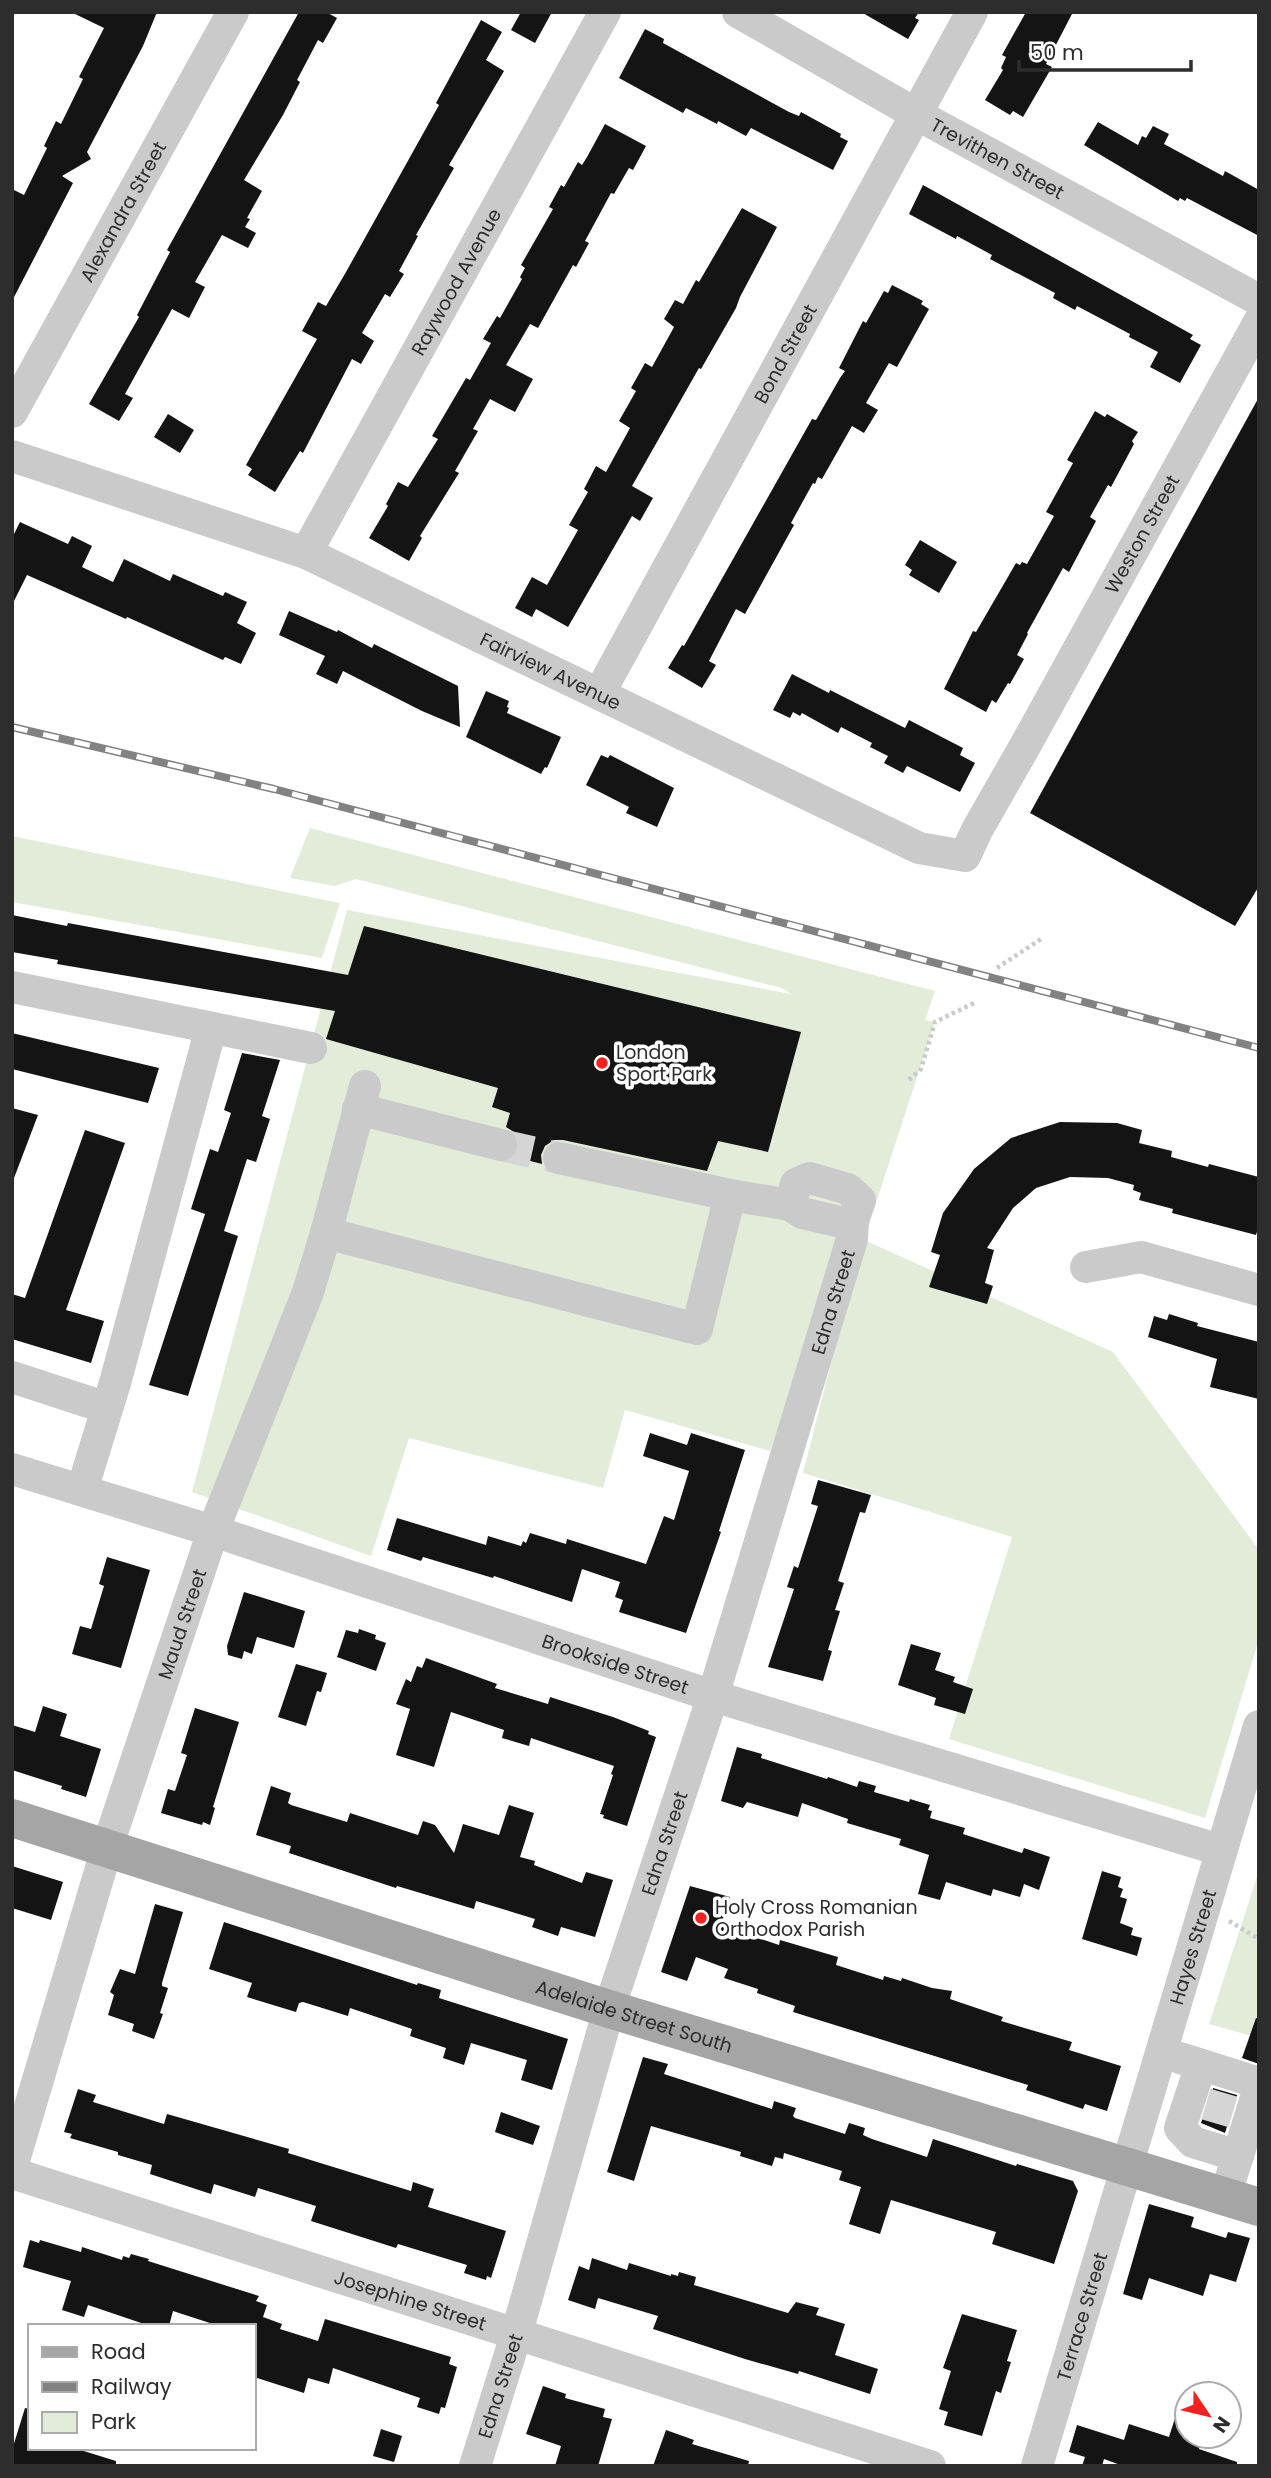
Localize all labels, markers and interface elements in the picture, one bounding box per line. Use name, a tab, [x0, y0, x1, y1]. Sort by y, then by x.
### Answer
scale bar	[1019, 28, 1190, 72]
text: 50 m	[1030, 38, 1084, 67]
street label: Trevithen Street	[926, 111, 1069, 206]
street label: Alexandra Street	[73, 136, 173, 287]
street label: Raywood Avenue	[404, 203, 508, 360]
street label: Bond Street	[747, 299, 823, 408]
street label: Weston Street	[1098, 470, 1186, 598]
street label: Fairview Avenue	[476, 625, 626, 716]
place label: London Sport Park	[616, 1039, 712, 1088]
marker: London Sport Park	[594, 1055, 610, 1071]
street label: Edna Street	[804, 1246, 862, 1358]
street label: Maud Street	[151, 1565, 213, 1683]
street label: Brookside Street	[538, 1627, 692, 1701]
street label: Edna Street	[634, 1787, 694, 1899]
street label: Hayes Street	[1163, 1886, 1223, 2008]
place label: Holy Cross Romanian Orthodox Parish	[715, 1894, 918, 1943]
marker: Holy Cross Romanian Orthodox Parish	[693, 1910, 709, 1926]
street label: Adelaide Street South	[532, 1973, 736, 2059]
street label: Terrace Street	[1050, 2249, 1114, 2384]
street label: Josephine Street	[331, 2263, 490, 2337]
legend	[28, 2324, 256, 2450]
street label: Edna Street	[471, 2330, 529, 2442]
text: Road	[91, 2337, 146, 2366]
text: Railway	[91, 2372, 172, 2401]
north arrow	[1173, 2380, 1243, 2450]
text: Park	[91, 2407, 136, 2436]
text: N	[1206, 2411, 1237, 2438]

